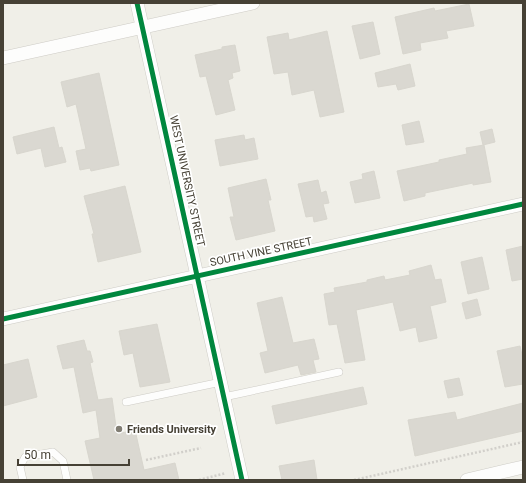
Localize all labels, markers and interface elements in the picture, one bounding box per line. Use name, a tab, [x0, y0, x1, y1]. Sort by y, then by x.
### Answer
street label: WEST UNIVERSITY STREET	[167, 114, 207, 248]
street label: SOUTH VINE STREET	[209, 235, 314, 269]
place label: Friends University	[127, 423, 217, 436]
marker: Friends University	[114, 424, 124, 434]
scale bar	[18, 441, 129, 467]
text: 50 m	[24, 448, 51, 462]

